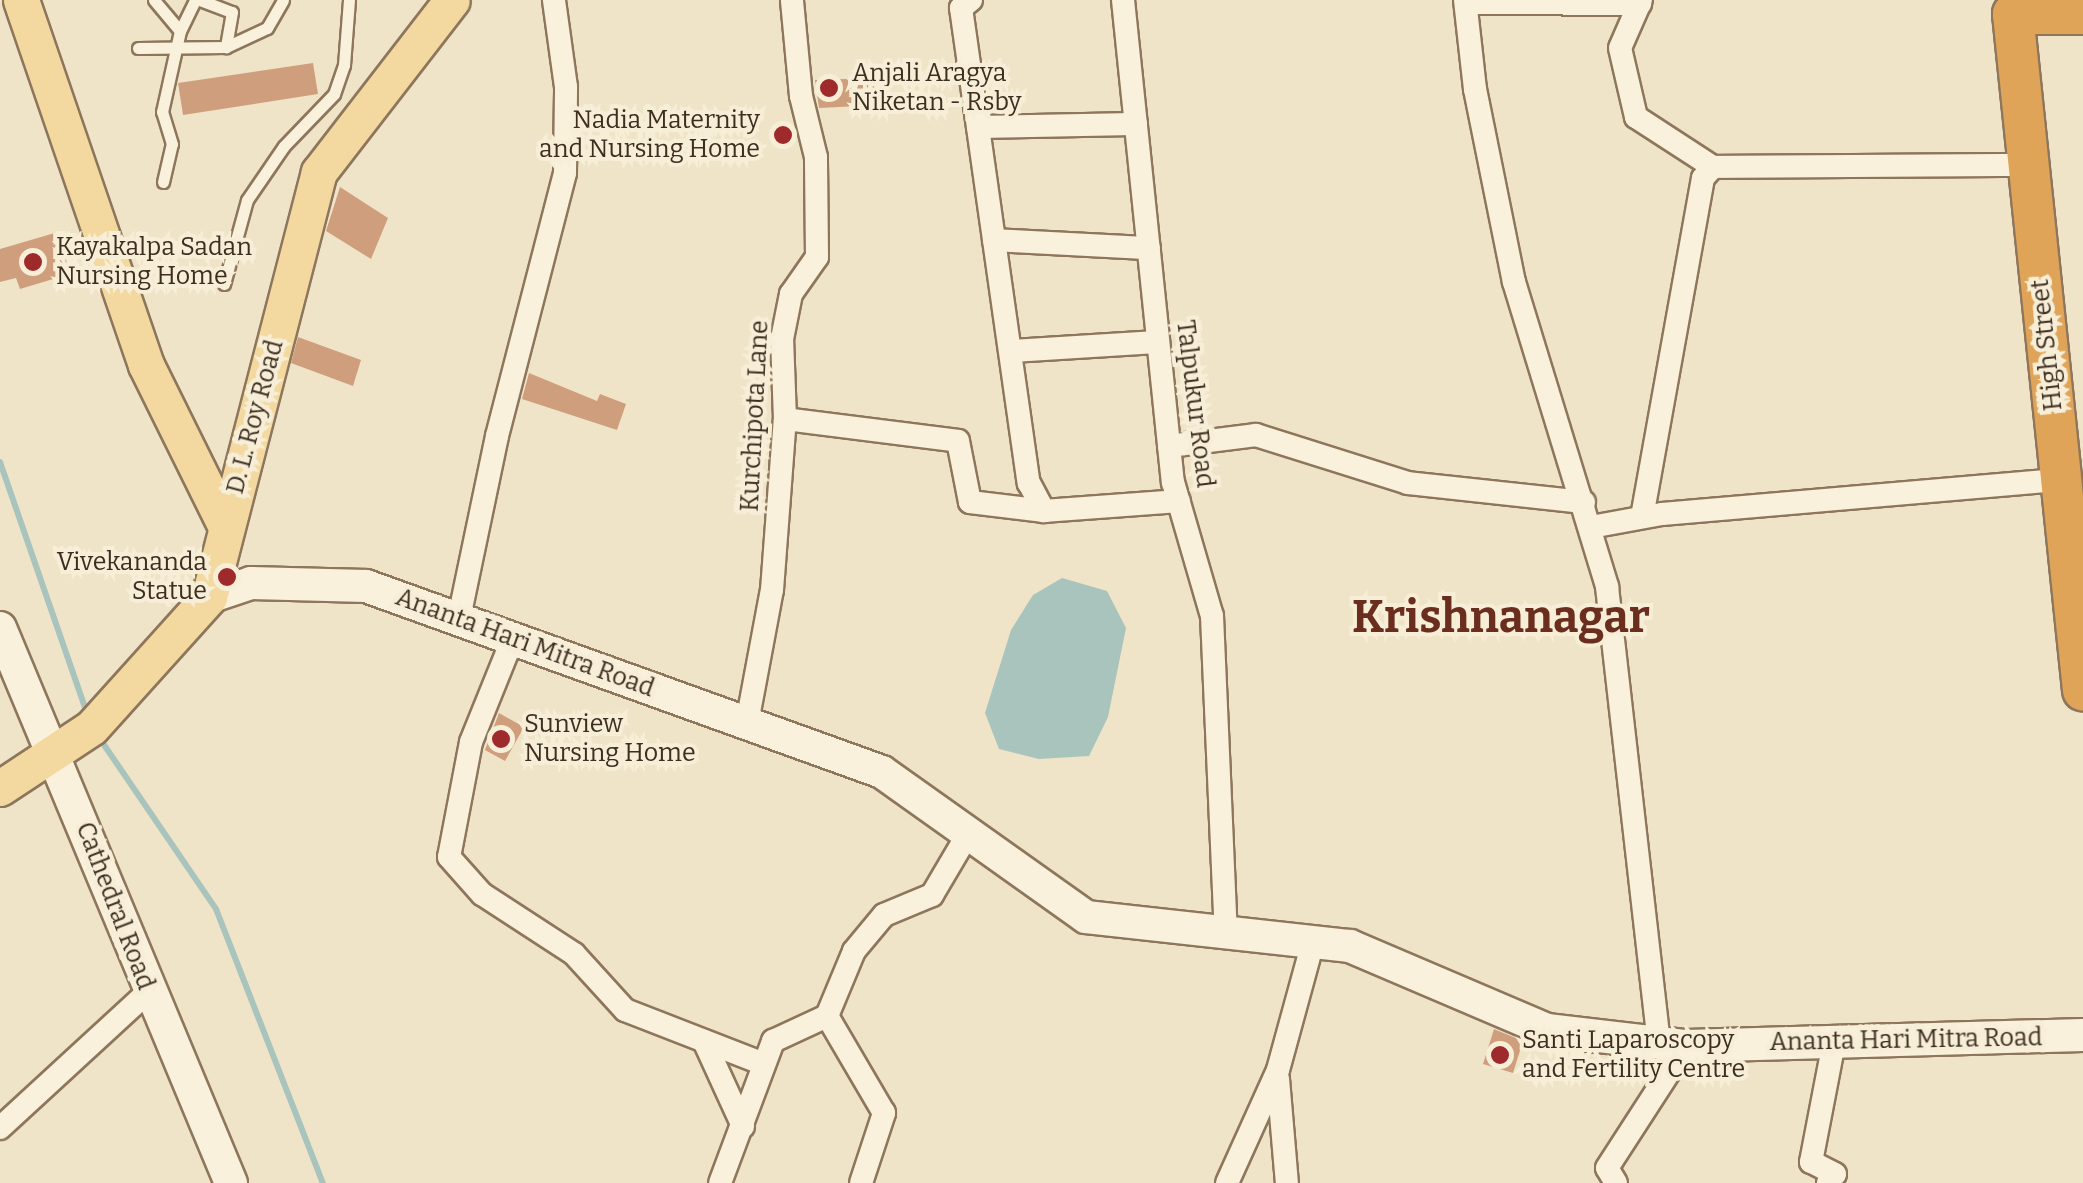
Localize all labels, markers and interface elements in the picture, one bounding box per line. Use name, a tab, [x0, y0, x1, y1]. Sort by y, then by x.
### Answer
place label: Anjali Aragya Niketan - Rsby	[852, 59, 1022, 118]
marker: Anjali Aragya Niketan - Rsby	[816, 75, 842, 101]
place label: Nadia Maternity and Nursing Home	[539, 106, 760, 165]
marker: Nadia Maternity and Nursing Home	[770, 122, 796, 148]
place label: Kayakalpa Sadan Nursing Home	[56, 233, 252, 292]
marker: Kayakalpa Sadan Nursing Home	[20, 249, 46, 275]
street label: High Street	[2025, 278, 2069, 412]
street label: Talpukur Road	[1170, 318, 1220, 490]
street label: Kurchipota Lane	[735, 320, 775, 512]
street label: D. L. Roy Road	[220, 337, 290, 497]
place label: Vivekananda Statue	[57, 548, 207, 607]
marker: Vivekananda Statue	[216, 566, 238, 588]
street label: Ananta Hari Mitra Road	[392, 582, 658, 704]
district label: Krishnanagar	[1352, 591, 1650, 645]
place label: Sunview Nursing Home	[524, 710, 696, 769]
marker: Sunview Nursing Home	[488, 726, 514, 752]
street label: Cathedral Road	[69, 818, 161, 994]
street label: Ananta Hari Mitra Road	[1769, 1023, 2043, 1057]
place label: Santi Laparoscopy and Fertility Centre	[1522, 1026, 1745, 1085]
marker: Santi Laparoscopy and Fertility Centre	[1487, 1042, 1513, 1068]

